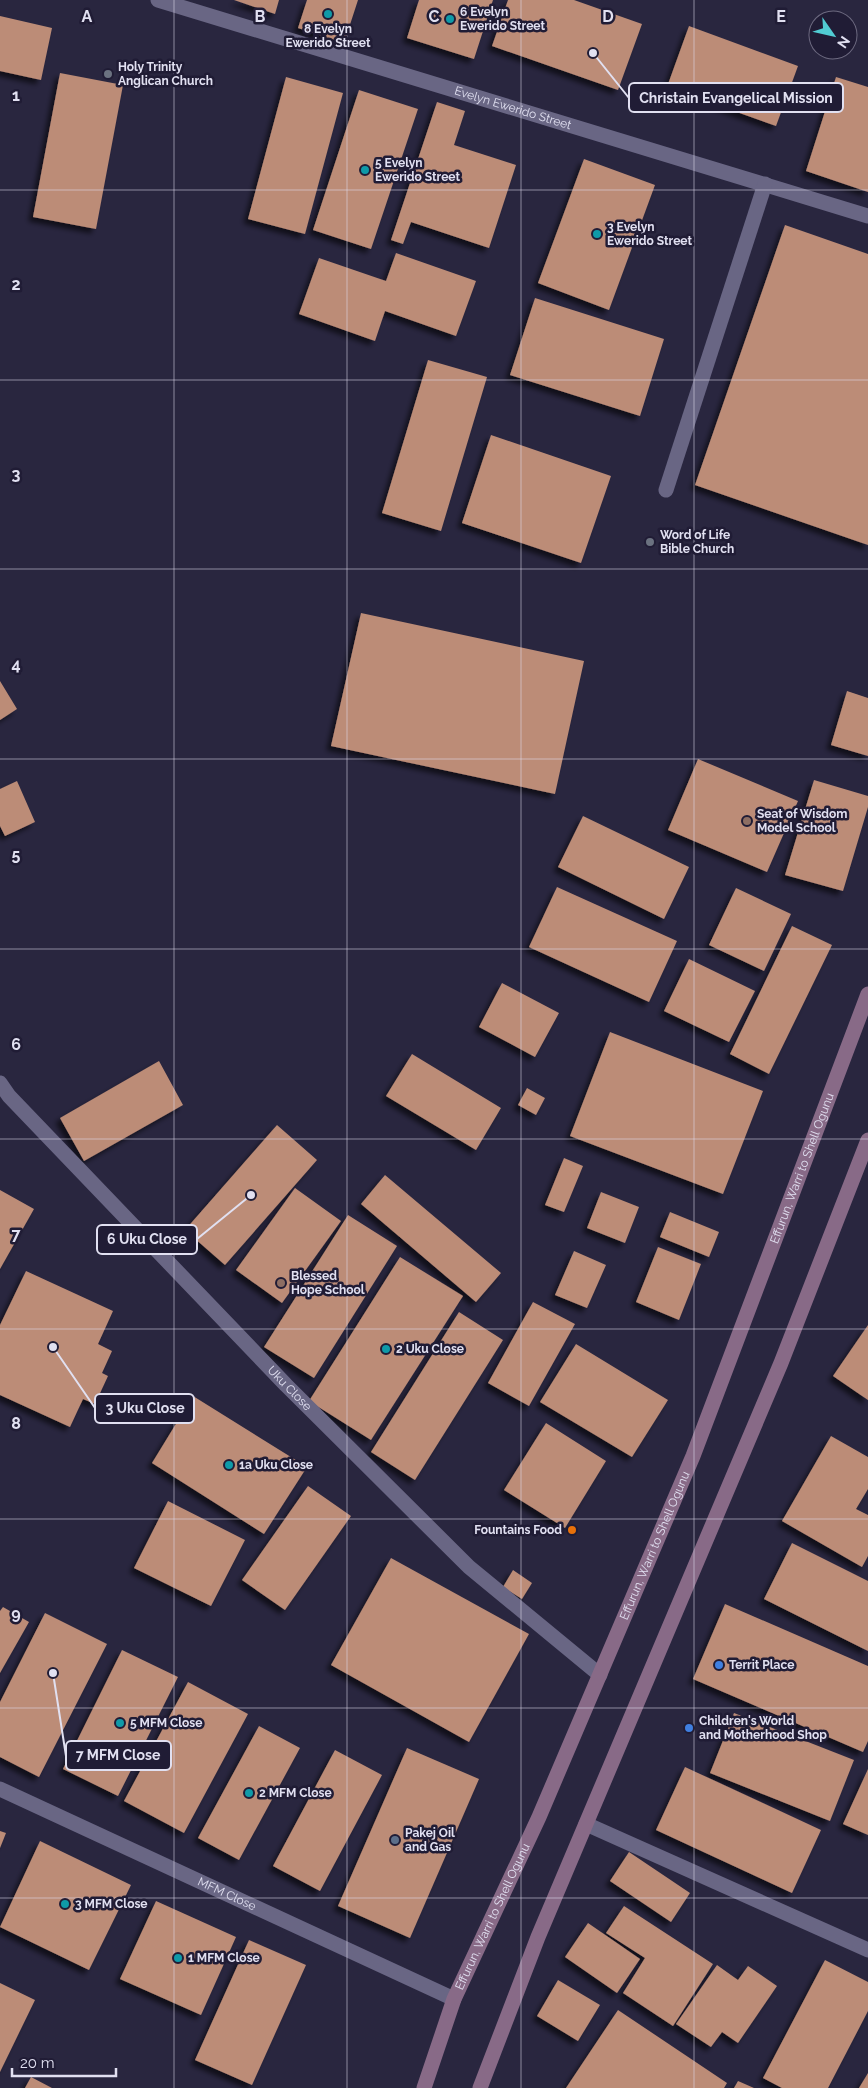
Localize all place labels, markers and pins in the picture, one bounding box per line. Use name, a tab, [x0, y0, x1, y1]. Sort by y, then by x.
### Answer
place label: 6 Evelyn Ewerido Street	[460, 5, 545, 33]
marker: 8 Evelyn Ewerido Street	[322, 8, 334, 20]
marker: 6 Evelyn Ewerido Street	[444, 13, 456, 25]
place label: 8 Evelyn Ewerido Street	[285, 22, 371, 50]
place label: Holy Trinity Anglican Church	[118, 60, 213, 88]
marker: Holy Trinity Anglican Church	[102, 68, 114, 80]
callout: Christain Evangelical Mission	[629, 83, 843, 112]
place label: 5 Evelyn Ewerido Street	[375, 156, 460, 184]
marker: 5 Evelyn Ewerido Street	[359, 164, 371, 176]
place label: 3 Evelyn Ewerido Street	[607, 220, 692, 248]
marker: 3 Evelyn Ewerido Street	[591, 228, 603, 240]
place label: Word of Life Bible Church	[660, 528, 734, 556]
marker: Word of Life Bible Church	[644, 536, 656, 548]
place label: Seat of Wisdom Model School	[757, 807, 848, 835]
marker: Seat of Wisdom Model School	[741, 815, 753, 827]
callout: 6 Uku Close	[97, 1225, 197, 1254]
place label: Blessed Hope School	[291, 1269, 365, 1297]
marker: Blessed Hope School	[275, 1277, 287, 1289]
place label: 2 Uku Close	[396, 1342, 464, 1356]
marker: 2 Uku Close	[380, 1343, 392, 1355]
callout: 3 Uku Close	[95, 1394, 194, 1423]
place label: 1a Uku Close	[239, 1458, 313, 1472]
marker: 1a Uku Close	[223, 1459, 235, 1471]
place label: Fountains Food	[474, 1523, 562, 1537]
marker: Fountains Food	[566, 1524, 578, 1536]
place label: Territ Place	[729, 1658, 794, 1672]
marker: Territ Place	[713, 1659, 725, 1671]
place label: Children's World and Motherhood Shop	[699, 1714, 827, 1742]
place label: 5 MFM Close	[130, 1716, 202, 1730]
marker: 5 MFM Close	[114, 1717, 126, 1729]
marker: Children's World and Motherhood Shop	[683, 1722, 695, 1734]
callout: 7 MFM Close	[66, 1741, 171, 1770]
place label: 2 MFM Close	[259, 1786, 332, 1800]
marker: 2 MFM Close	[243, 1787, 255, 1799]
place label: Pakej Oil and Gas	[405, 1826, 455, 1854]
marker: Pakej Oil and Gas	[389, 1834, 401, 1846]
place label: 3 MFM Close	[75, 1897, 148, 1911]
marker: 3 MFM Close	[59, 1898, 71, 1910]
place label: 1 MFM Close	[188, 1951, 260, 1965]
marker: 1 MFM Close	[172, 1952, 184, 1964]

